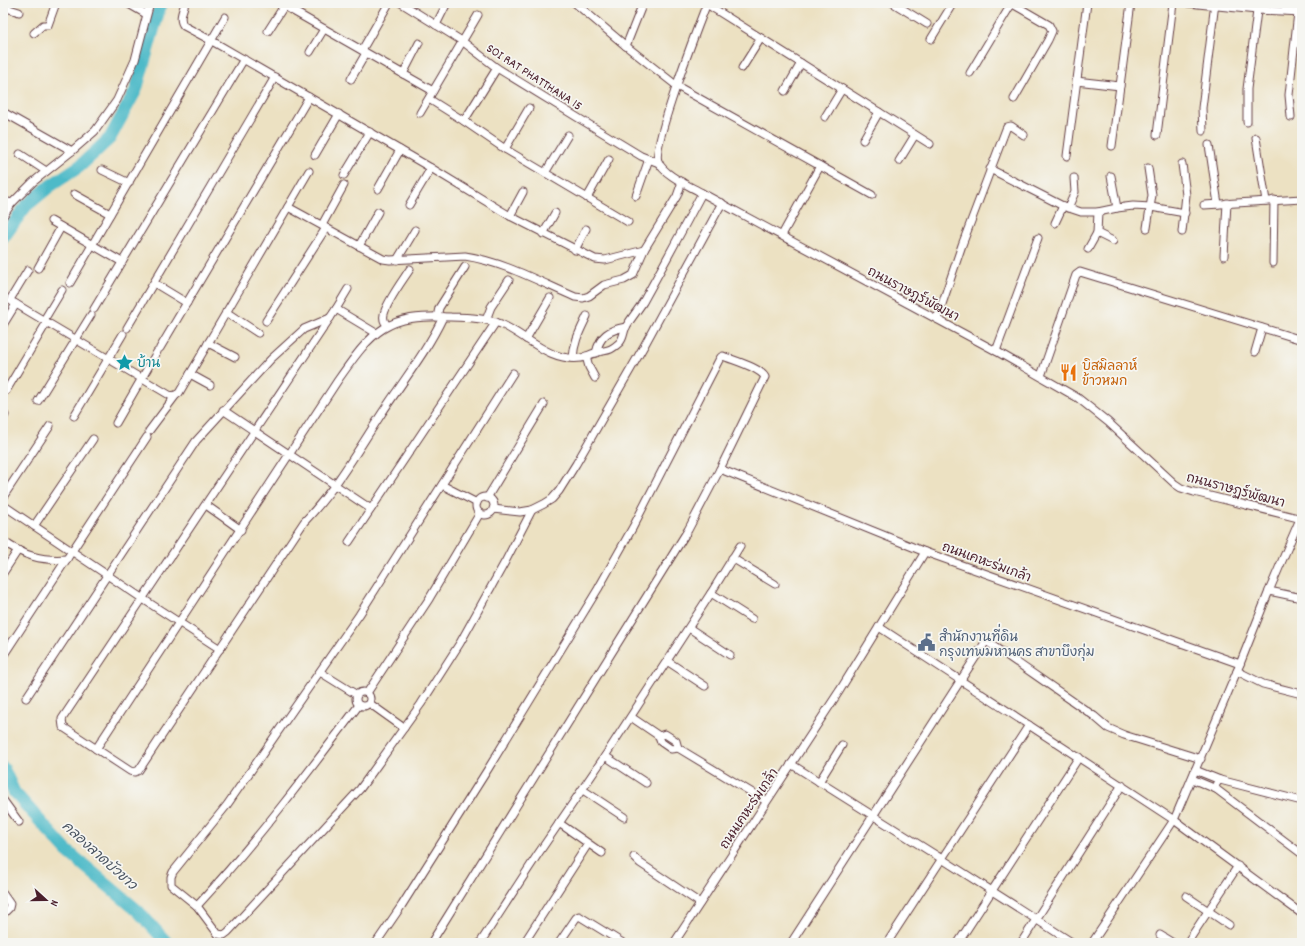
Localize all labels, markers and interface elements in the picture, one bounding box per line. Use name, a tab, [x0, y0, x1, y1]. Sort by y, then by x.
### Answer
street label: SOI RAT PHATTHANA 15	[482, 40, 585, 116]
street label: ถนนราษฏร์พัฒนา	[864, 261, 963, 327]
place icon: บ้าน	[114, 352, 134, 372]
place label: บ้าน	[137, 354, 160, 374]
place label: บิสมิลลาห์ ข้าวหมก	[1082, 356, 1137, 392]
restaurant icon: บิสมิลลาห์ ข้าวหมก	[1059, 362, 1079, 382]
street label: ถนนราษฏร์พัฒนา	[1184, 467, 1287, 514]
street label: ถนนเคหะร่มเกล้า	[939, 537, 1034, 588]
place label: สำนักงานที่ดิน กรุงเทพมหานคร สาขาบึงกุ่ม	[939, 623, 1095, 663]
public building icon: สำนักงานที่ดิน กรุงเทพมหานคร สาขาบึงกุ่ม	[916, 633, 936, 653]
street label: ถนนเคหะร่มเกล้า	[715, 765, 784, 854]
water label: คลองลาดบัวขาว	[57, 817, 141, 896]
north arrow	[26, 880, 66, 920]
text: N	[45, 897, 62, 909]

